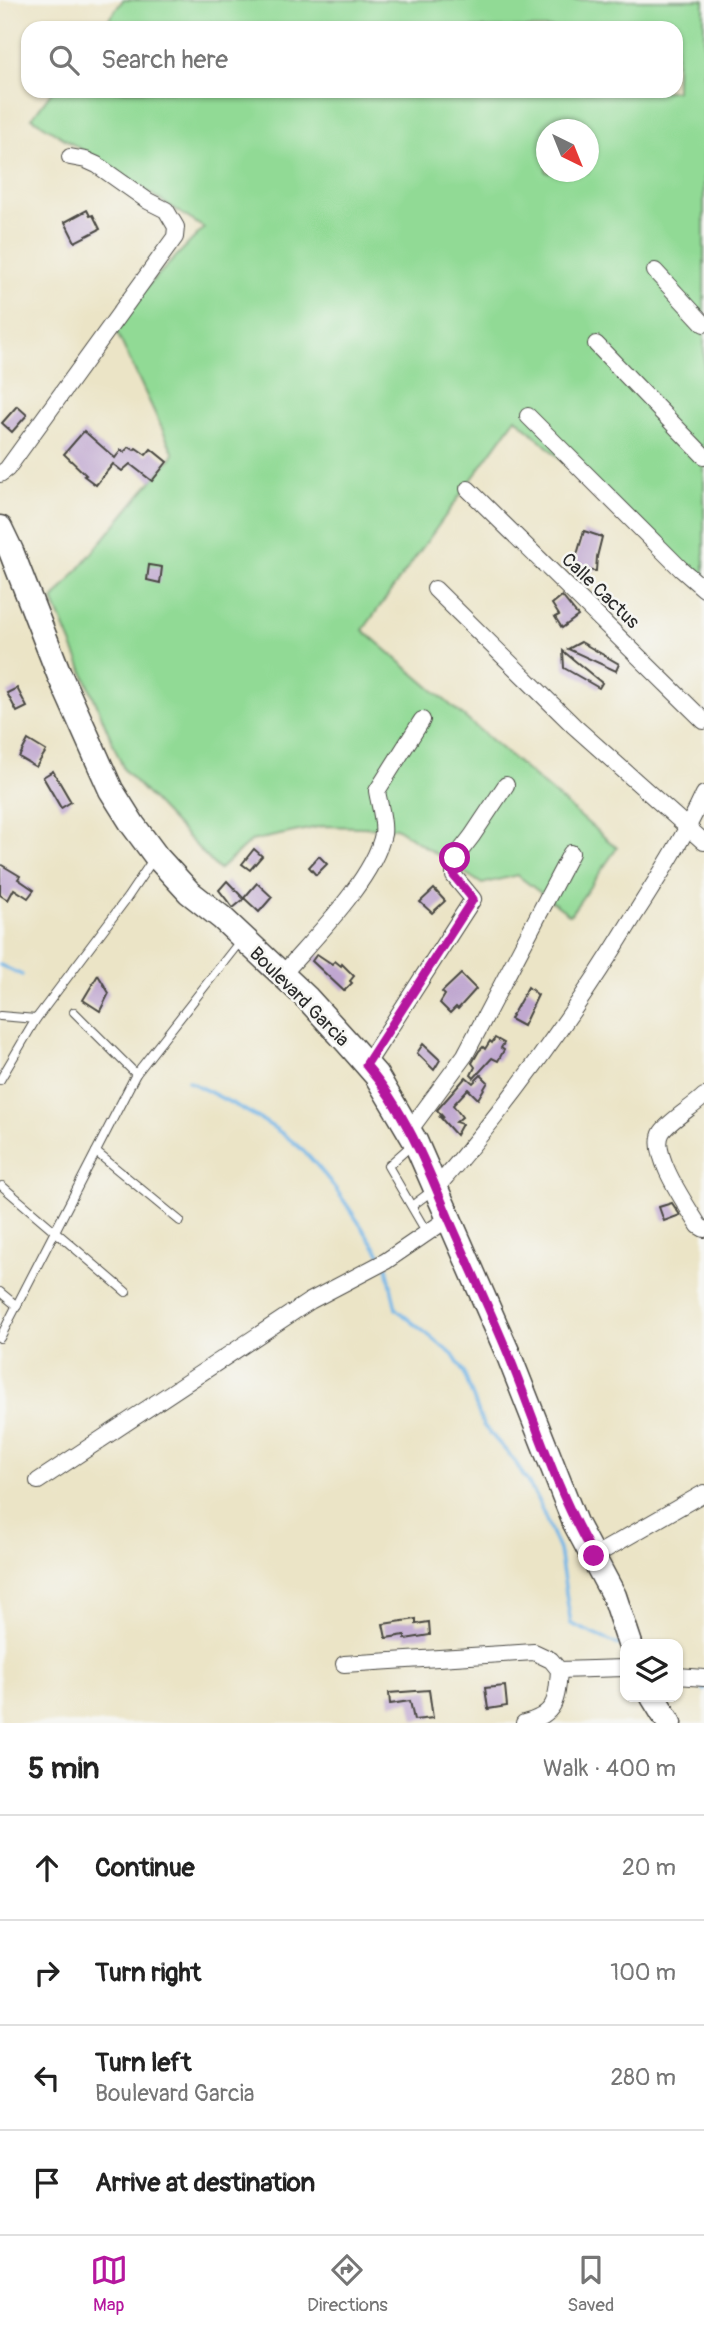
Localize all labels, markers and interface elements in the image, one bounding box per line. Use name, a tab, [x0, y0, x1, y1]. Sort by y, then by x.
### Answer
search box	[21, 21, 683, 98]
icon: search	[45, 41, 83, 79]
text: Search here	[101, 44, 228, 76]
north arrow	[536, 119, 599, 182]
street label: Calle Cactus	[556, 548, 645, 634]
route start	[439, 842, 470, 873]
street label: Boulevard Garcia	[244, 942, 354, 1052]
route end	[578, 1540, 609, 1571]
map controls	[620, 1639, 683, 1702]
button: layers	[620, 1639, 683, 1702]
text: 5 min	[28, 1750, 99, 1787]
text: Walk · 400 m	[543, 1754, 676, 1783]
icon: ahead	[28, 1849, 66, 1887]
text: Continue	[95, 1852, 195, 1884]
text: 20 m	[622, 1853, 676, 1882]
icon: right	[28, 1954, 66, 1992]
text: Turn right	[95, 1957, 201, 1989]
text: 100 m	[610, 1958, 676, 1987]
text: Turn left	[95, 2047, 191, 2079]
icon: left	[28, 2059, 66, 2097]
text: 280 m	[610, 2063, 676, 2092]
text: Boulevard Garcia	[95, 2079, 254, 2108]
icon: arrive	[28, 2164, 66, 2202]
text: Arrive at destination	[95, 2167, 315, 2199]
tab: Map	[90, 2251, 128, 2317]
tab: Directions	[307, 2251, 388, 2317]
tab: Saved	[567, 2251, 614, 2317]

